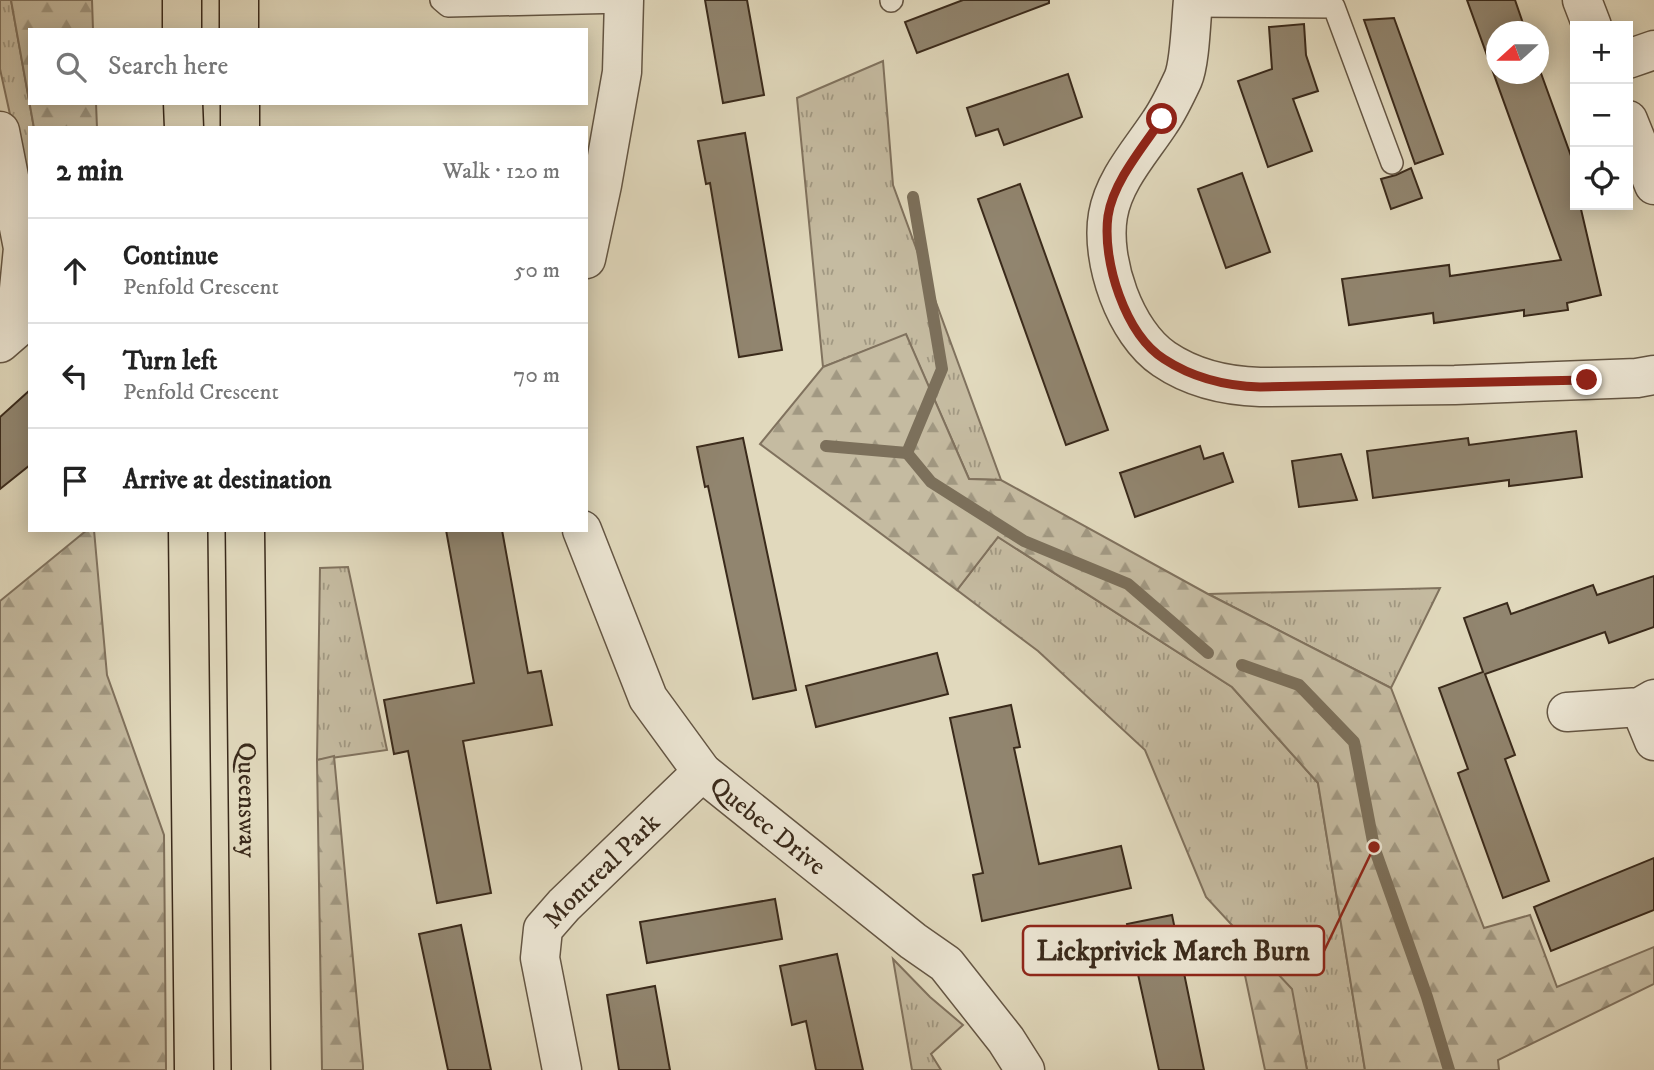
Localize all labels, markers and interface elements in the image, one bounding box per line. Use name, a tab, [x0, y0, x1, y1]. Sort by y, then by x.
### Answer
north arrow	[1486, 21, 1549, 84]
map controls	[1570, 21, 1633, 210]
button: +	[1570, 21, 1633, 84]
search box	[28, 28, 588, 105]
icon: search	[52, 48, 90, 86]
text: Search here	[108, 50, 228, 83]
button: −	[1570, 84, 1633, 147]
route start	[1146, 103, 1177, 134]
button: locate	[1570, 147, 1633, 210]
text: 2 min	[56, 153, 123, 190]
text: Walk · 120 m	[442, 157, 560, 186]
text: Continue	[123, 240, 218, 273]
icon: ahead	[56, 252, 94, 290]
text: 50 m	[514, 256, 560, 285]
text: Penfold Crescent	[123, 273, 279, 302]
text: Turn left	[123, 345, 217, 378]
icon: left	[56, 357, 94, 395]
text: 70 m	[513, 361, 560, 390]
route end	[1571, 364, 1602, 395]
text: Penfold Crescent	[123, 378, 279, 407]
icon: arrive	[56, 462, 94, 500]
text: Arrive at destination	[123, 464, 332, 497]
street label: Queensway	[229, 742, 264, 859]
street label: Quebec Drive	[702, 770, 832, 883]
street label: Montreal Park	[536, 806, 668, 936]
callout: Lickprivick March Burn	[1023, 926, 1324, 975]
text: Lickprivick March Burn	[1036, 934, 1310, 969]

